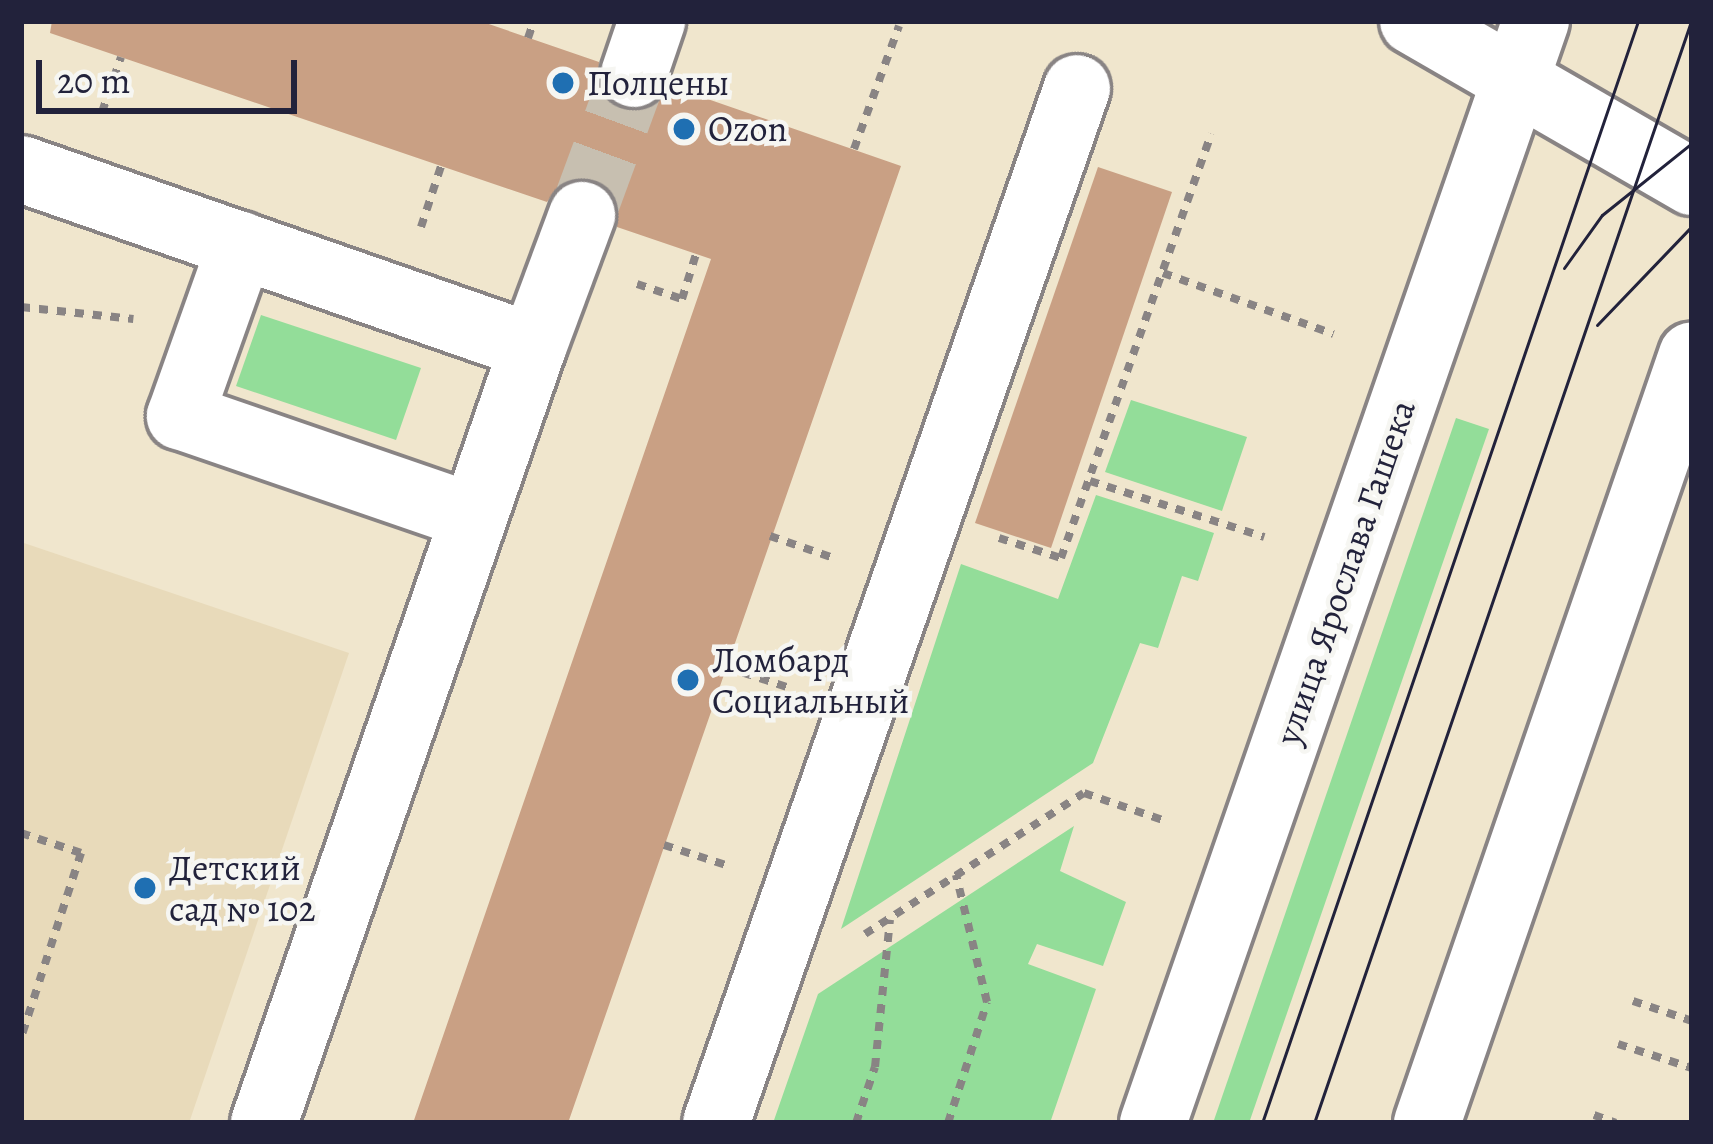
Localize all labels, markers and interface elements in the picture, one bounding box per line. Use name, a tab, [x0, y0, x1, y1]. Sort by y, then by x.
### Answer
scale bar	[42, 36, 303, 110]
text: 20 m	[57, 56, 130, 105]
place label: Полцены	[587, 61, 729, 105]
marker: Полцены	[550, 70, 576, 96]
place label: Ozon	[708, 107, 787, 151]
marker: Ozon	[671, 116, 697, 142]
street label: улица Ярослава Гашека	[1266, 394, 1424, 750]
place label: Ломбард Социальный	[712, 637, 909, 722]
marker: Ломбард Социальный	[675, 667, 701, 693]
place label: Детский сад № 102	[169, 845, 316, 930]
marker: Детский сад № 102	[132, 875, 158, 901]

